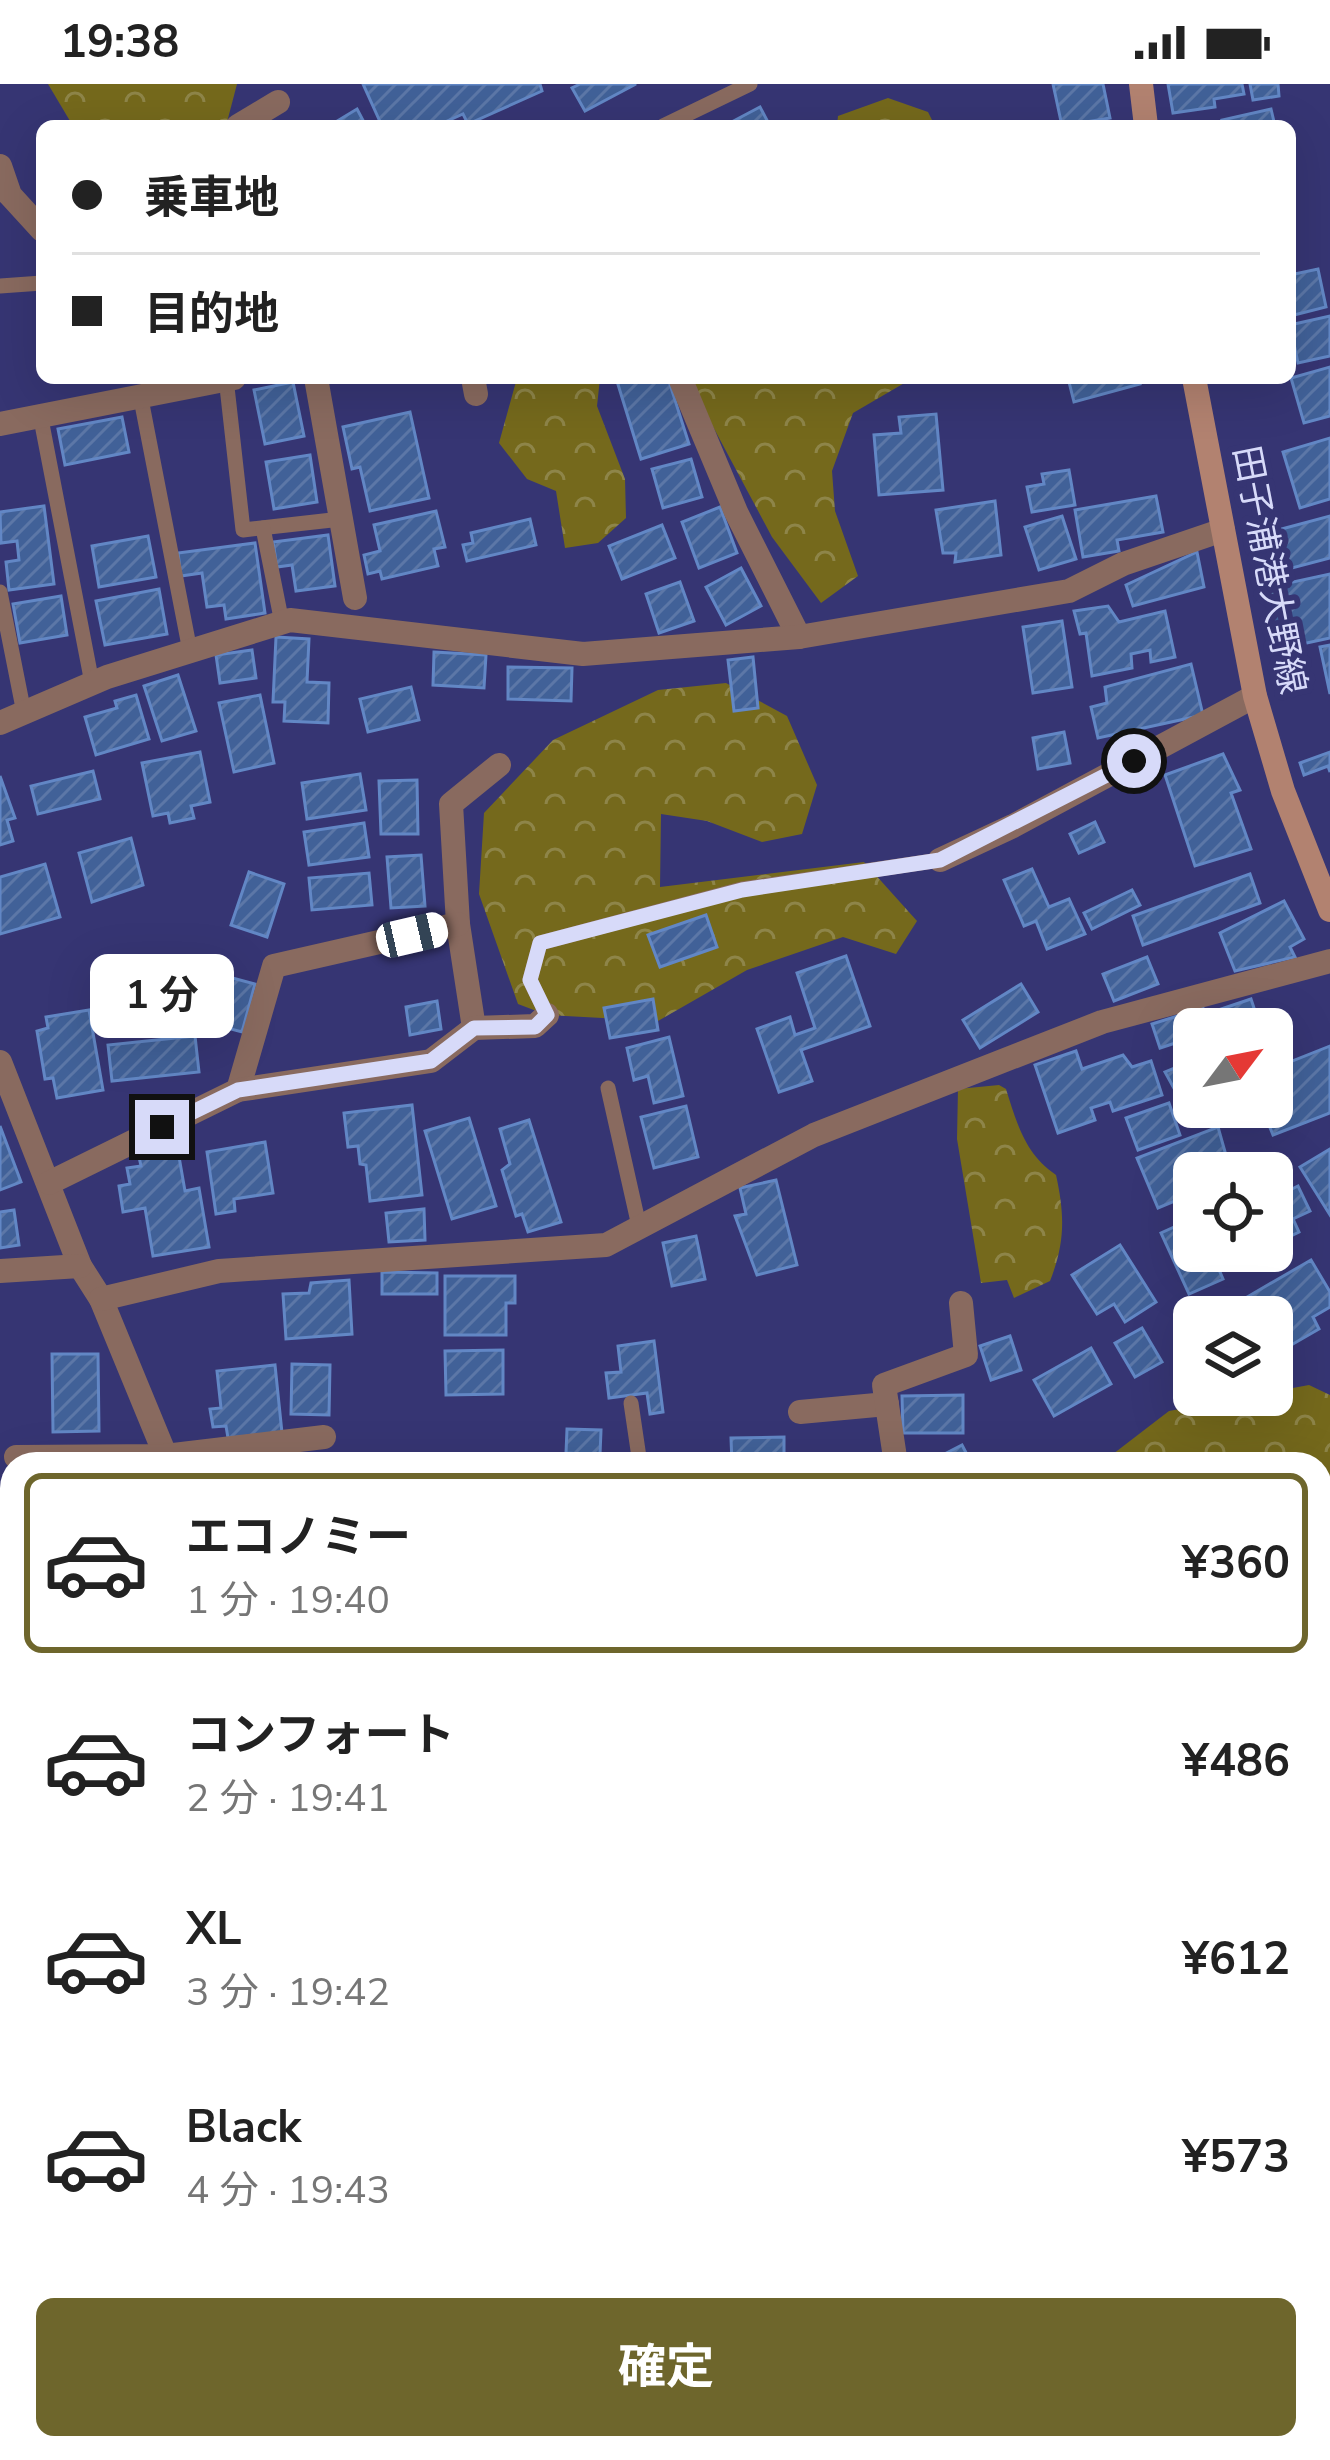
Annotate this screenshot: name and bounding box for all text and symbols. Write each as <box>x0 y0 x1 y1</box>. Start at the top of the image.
text: 19:38 <box>60 12 179 73</box>
text: 乗車地 <box>144 168 279 229</box>
text: 目的地 <box>144 284 279 345</box>
street label: 田子浦港大野線 <box>1221 442 1317 698</box>
route start <box>1107 734 1161 788</box>
car <box>373 909 451 961</box>
callout: 1 分 <box>90 953 234 1037</box>
text: 1 分 <box>126 969 198 1022</box>
north arrow <box>1173 1008 1293 1128</box>
map controls <box>1173 1008 1293 1416</box>
route end <box>135 1100 189 1154</box>
button: locate <box>1173 1152 1293 1272</box>
button: layers <box>1173 1296 1293 1416</box>
text: エコノミー <box>186 1507 411 1568</box>
icon: car <box>42 1509 150 1617</box>
text: ¥360 <box>1182 1533 1290 1594</box>
text: 1 分 · 19:40 <box>186 1574 390 1627</box>
text: コンフォート <box>186 1705 455 1766</box>
icon: car <box>42 1707 150 1815</box>
text: ¥486 <box>1182 1731 1290 1792</box>
text: 2 分 · 19:41 <box>186 1772 390 1825</box>
text: XL <box>186 1899 242 1960</box>
icon: car <box>42 1905 150 2013</box>
text: ¥612 <box>1182 1929 1290 1990</box>
text: 3 分 · 19:42 <box>186 1966 390 2019</box>
text: Black <box>186 2097 301 2158</box>
icon: car <box>42 2103 150 2211</box>
text: ¥573 <box>1182 2127 1290 2188</box>
text: 4 分 · 19:43 <box>186 2164 390 2217</box>
button: 確定 <box>36 2298 1296 2436</box>

